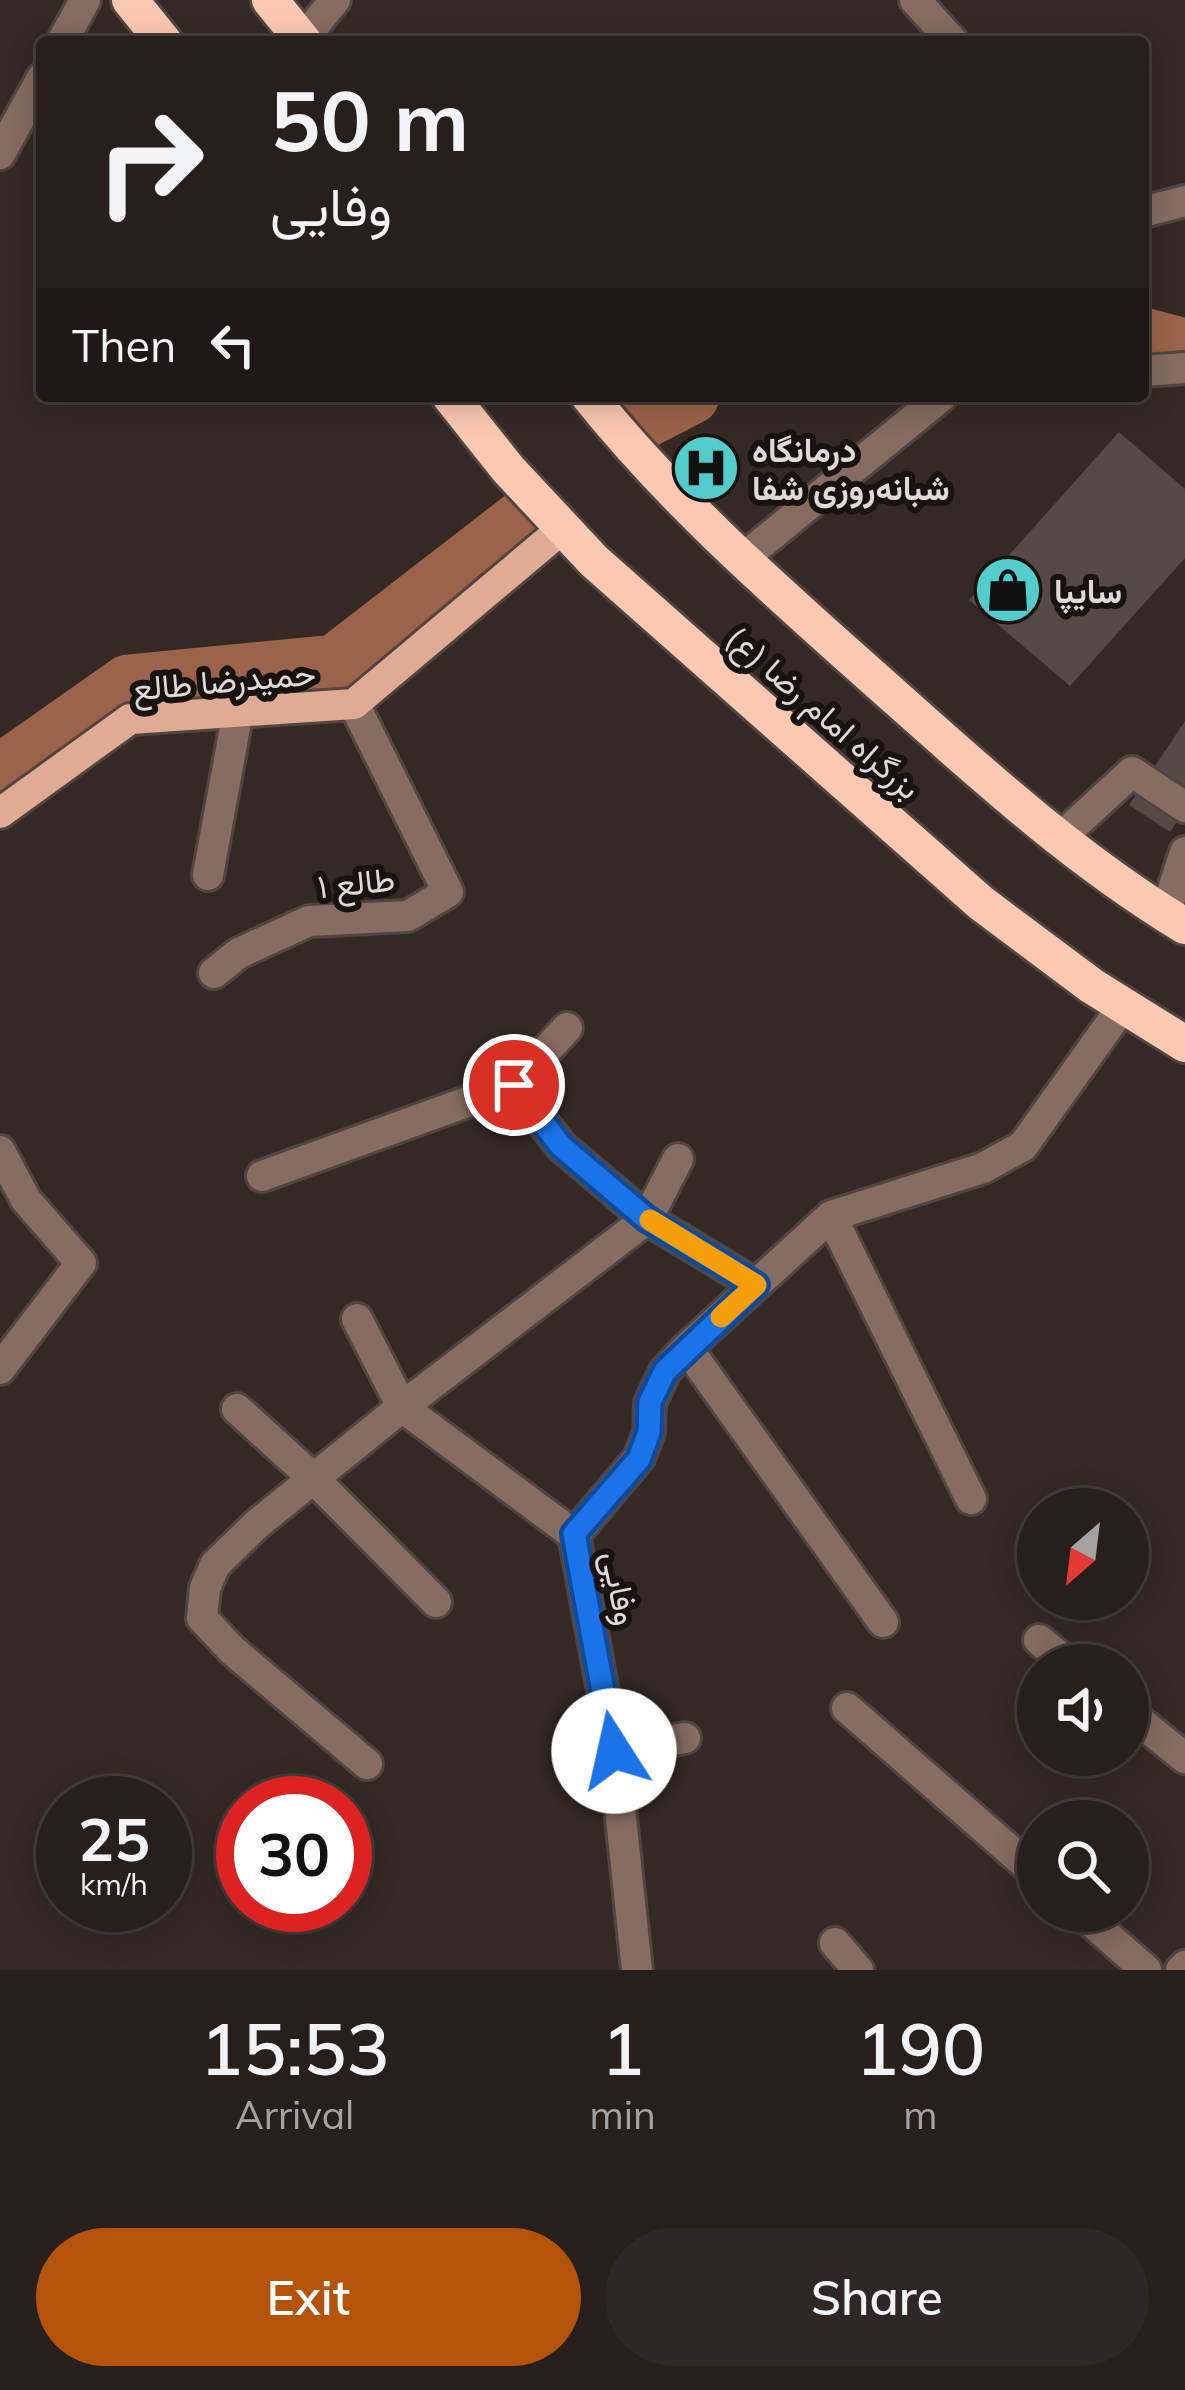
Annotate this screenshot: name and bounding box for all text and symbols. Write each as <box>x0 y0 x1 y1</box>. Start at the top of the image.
text: 50 m <box>270 67 469 172</box>
icon: right <box>72 84 228 240</box>
text: وفایی <box>270 172 392 240</box>
icon: left <box>200 312 266 378</box>
text: Then <box>72 317 176 373</box>
place label: درمانگاه شبانه‌روزی شفا <box>752 429 950 509</box>
hospital icon: درمانگاه شبانه‌روزی شفا <box>671 433 741 503</box>
shop icon: سایپا <box>973 555 1043 625</box>
place label: سایپا <box>1054 570 1122 614</box>
street label: بزرگراه امام رضا (ع) <box>716 616 930 810</box>
street label: حمیدرضا طالع <box>131 652 317 711</box>
street label: طالع ۱ <box>315 858 397 909</box>
pin <box>463 1034 565 1136</box>
icon: arrive <box>481 1052 547 1118</box>
north arrow <box>1017 1488 1149 1620</box>
map controls <box>1017 1488 1149 1932</box>
street label: وفایی <box>593 1547 648 1629</box>
button: sound <box>1017 1644 1149 1776</box>
position arrow <box>551 1688 677 1814</box>
speed limit sign: 30 <box>216 1776 372 1932</box>
button: search <box>1017 1800 1149 1932</box>
text: 25 <box>78 1801 150 1876</box>
text: km/h <box>80 1865 148 1903</box>
text: 15:53 <box>200 2003 390 2093</box>
text: 1 <box>601 2003 644 2093</box>
text: 190 <box>856 2003 985 2093</box>
text: Arrival <box>235 2090 354 2139</box>
text: min <box>589 2090 656 2139</box>
text: m <box>903 2090 938 2139</box>
button: Exit <box>36 2228 581 2366</box>
button: Share <box>605 2228 1149 2366</box>

